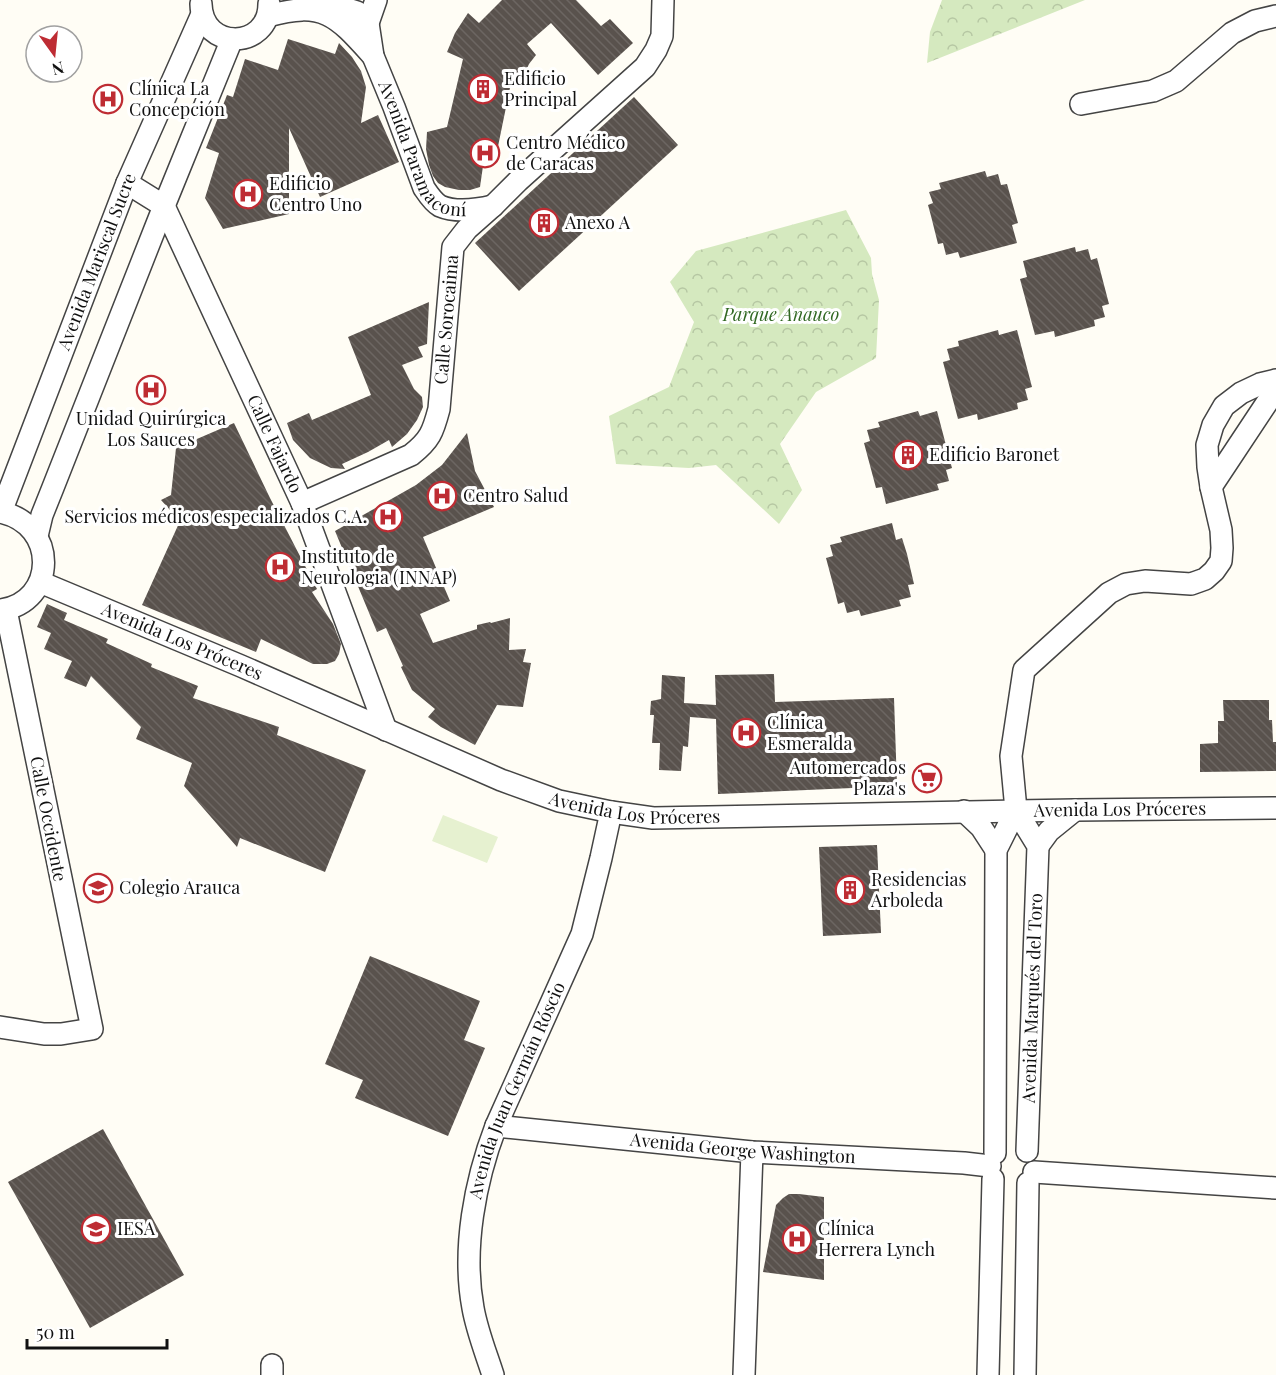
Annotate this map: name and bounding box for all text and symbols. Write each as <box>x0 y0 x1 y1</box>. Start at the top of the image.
north arrow <box>24 24 84 84</box>
text: N <box>49 57 66 81</box>
place label: Edificio Principal <box>504 66 577 111</box>
building icon: Edificio Principal <box>467 73 499 105</box>
place label: Clínica La Concepción <box>129 76 225 121</box>
street label: Avenida Paramaconí <box>373 76 466 221</box>
hospital icon: Clínica La Concepción <box>92 83 124 115</box>
place label: Centro Médico de Caracas <box>506 130 626 175</box>
hospital icon: Centro Médico de Caracas <box>469 137 501 169</box>
street label: Avenida Mariscal Sucre <box>51 169 141 354</box>
place label: Edificio Centro Uno <box>269 171 362 216</box>
hospital icon: Edificio Centro Uno <box>232 178 264 210</box>
building icon: Anexo A <box>528 207 560 239</box>
place label: Anexo A <box>564 210 631 234</box>
street label: Calle Sorocaima <box>428 254 463 386</box>
park label: Parque Anauco <box>722 302 840 326</box>
hospital icon: Unidad Quirúrgica Los Sauces <box>135 374 167 406</box>
street label: Calle Fajardo <box>242 391 309 497</box>
place label: Unidad Quirúrgica Los Sauces <box>76 406 226 451</box>
building icon: Edificio Baronet <box>892 439 924 471</box>
place label: Edificio Baronet <box>929 442 1060 466</box>
hospital icon: Centro Salud <box>426 480 458 512</box>
place label: Centro Salud <box>463 483 569 507</box>
hospital icon: Servicios médicos especializados C.A. <box>372 501 404 533</box>
place label: Servicios médicos especializados C.A. <box>64 504 367 528</box>
place label: Instituto de Neurologia (INNAP) <box>301 544 457 589</box>
hospital icon: Instituto de Neurologia (INNAP) <box>264 551 296 583</box>
street label: Avenida Los Próceres <box>97 596 267 685</box>
place label: Clínica Esmeralda <box>767 710 852 755</box>
hospital icon: Clínica Esmeralda <box>730 717 762 749</box>
street label: Calle Occidente <box>25 754 73 883</box>
place label: Automercados Plaza's <box>789 755 906 800</box>
supermarket icon: Automercados Plaza's <box>911 762 943 794</box>
street label: Avenida Los Próceres <box>545 785 720 829</box>
street label: Avenida Los Próceres <box>1032 796 1206 822</box>
place label: Residencias Arboleda <box>870 867 966 912</box>
school or university icon: Colegio Arauca <box>82 872 114 904</box>
building icon: Residencias Arboleda <box>834 874 866 906</box>
place label: Colegio Arauca <box>119 875 240 899</box>
street label: Avenida Marqués del Toro <box>1016 893 1047 1104</box>
street label: Avenida Juan Germán Róscio <box>462 978 570 1202</box>
street label: Avenida George Washington <box>628 1127 857 1168</box>
school or university icon: IESA <box>80 1213 112 1245</box>
place label: IESA <box>117 1216 156 1240</box>
place label: Clínica Herrera Lynch <box>818 1216 935 1261</box>
hospital icon: Clínica Herrera Lynch <box>781 1223 813 1255</box>
scale bar <box>27 1312 166 1350</box>
text: 50 m <box>36 1320 75 1344</box>

